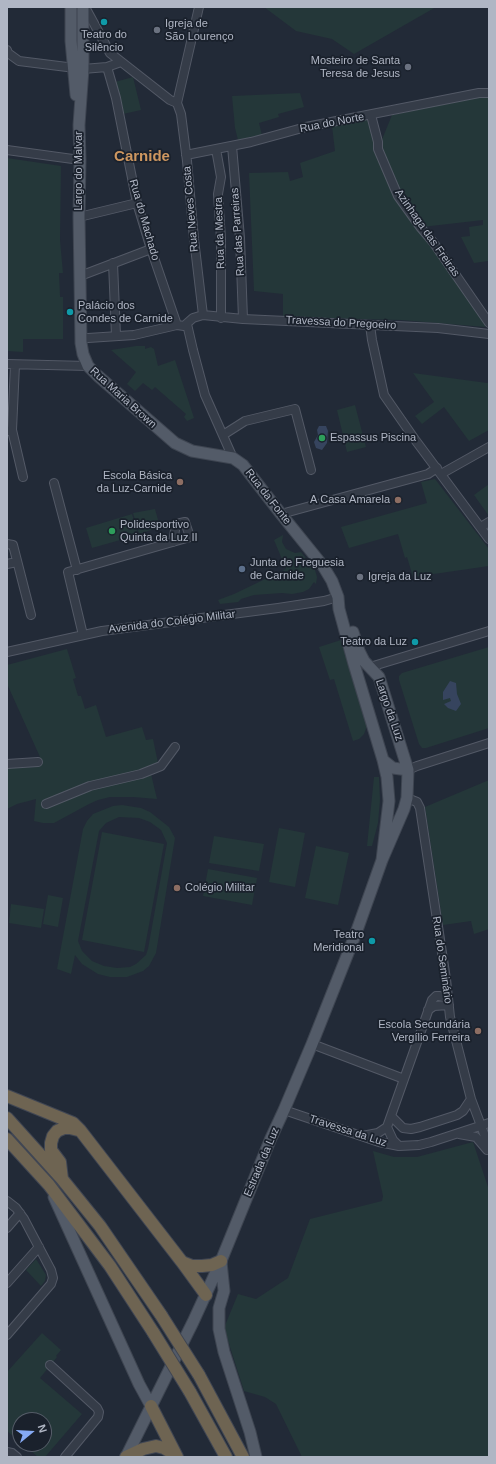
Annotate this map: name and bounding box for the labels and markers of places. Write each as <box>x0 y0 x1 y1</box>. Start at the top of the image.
marker: Teatro do Silêncio <box>99 17 109 27</box>
place label: Igreja de São Lourenço <box>165 17 233 43</box>
marker: Igreja de São Lourenço <box>152 25 162 35</box>
place label: Teatro do Silêncio <box>81 28 127 54</box>
place label: Mosteiro de Santa Teresa de Jesus <box>311 54 400 80</box>
marker: Mosteiro de Santa Teresa de Jesus <box>403 62 413 72</box>
place label: Palácio dos Condes de Carnide <box>78 299 173 325</box>
marker: Palácio dos Condes de Carnide <box>65 307 75 317</box>
place label: Espassus Piscina <box>330 431 416 445</box>
marker: Espassus Piscina <box>317 433 327 443</box>
place label: Escola Básica da Luz-Carnide <box>97 469 172 495</box>
marker: Escola Básica da Luz-Carnide <box>175 477 185 487</box>
place label: A Casa Amarela <box>310 493 390 507</box>
marker: A Casa Amarela <box>393 495 403 505</box>
place label: Polidesportivo Quinta da Luz II <box>120 518 198 544</box>
marker: Polidesportivo Quinta da Luz II <box>107 526 117 536</box>
place label: Junta de Freguesia de Carnide <box>250 556 344 582</box>
marker: Junta de Freguesia de Carnide <box>237 564 247 574</box>
place label: Igreja da Luz <box>368 570 432 584</box>
marker: Igreja da Luz <box>355 572 365 582</box>
place label: Teatro da Luz <box>340 635 407 649</box>
marker: Teatro da Luz <box>410 637 420 647</box>
place label: Colégio Militar <box>185 881 255 895</box>
marker: Colégio Militar <box>172 883 182 893</box>
place label: Teatro Meridional <box>313 928 364 954</box>
marker: Teatro Meridional <box>367 936 377 946</box>
place label: Escola Secundária Vergílio Ferreira <box>378 1018 470 1044</box>
marker: Escola Secundária Vergílio Ferreira <box>473 1026 483 1036</box>

